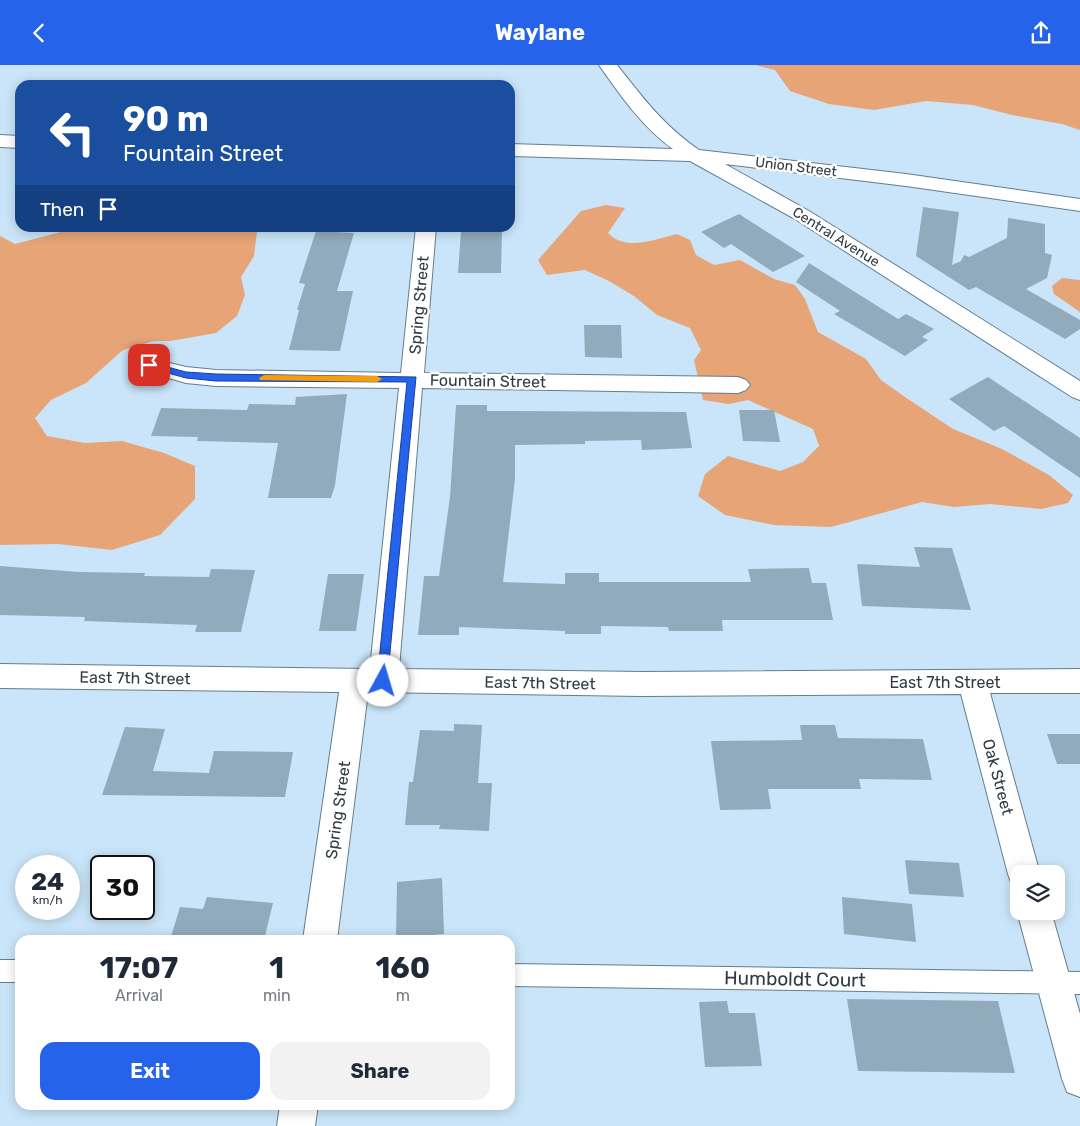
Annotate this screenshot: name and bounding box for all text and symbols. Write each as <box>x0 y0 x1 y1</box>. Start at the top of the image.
icon: back <box>25 19 53 47</box>
text: Waylane <box>495 19 585 46</box>
icon: share <box>1027 19 1055 47</box>
text: 90 m <box>123 98 209 140</box>
icon: left <box>40 100 105 165</box>
text: Fountain Street <box>123 140 283 167</box>
street label: Union Street <box>754 154 838 181</box>
icon: arrive <box>94 195 122 223</box>
text: Then <box>40 198 84 221</box>
street label: Central Avenue <box>789 203 883 271</box>
street label: Spring Street <box>405 255 433 355</box>
pin <box>128 344 170 386</box>
icon: arrive <box>135 351 163 379</box>
street label: Fountain Street <box>430 370 546 392</box>
position arrow <box>356 654 408 706</box>
street label: East 7th Street <box>79 668 191 688</box>
street label: East 7th Street <box>484 673 596 693</box>
street label: East 7th Street <box>889 673 1001 692</box>
street label: Oak Street <box>979 737 1017 817</box>
street label: Spring Street <box>322 760 354 860</box>
speed limit sign: 30 <box>90 855 155 920</box>
map controls <box>1010 865 1065 920</box>
button: layers <box>1010 865 1065 920</box>
text: 24 <box>31 867 64 896</box>
text: km/h <box>33 893 62 907</box>
text: 17:07 <box>100 950 178 986</box>
text: 1 <box>269 950 284 986</box>
text: 160 <box>375 950 430 986</box>
street label: Humboldt Court <box>724 966 867 992</box>
text: Arrival <box>115 986 163 1005</box>
text: min <box>263 986 291 1005</box>
text: m <box>396 986 410 1005</box>
button: Exit <box>40 1042 260 1100</box>
button: Share <box>270 1042 490 1100</box>

